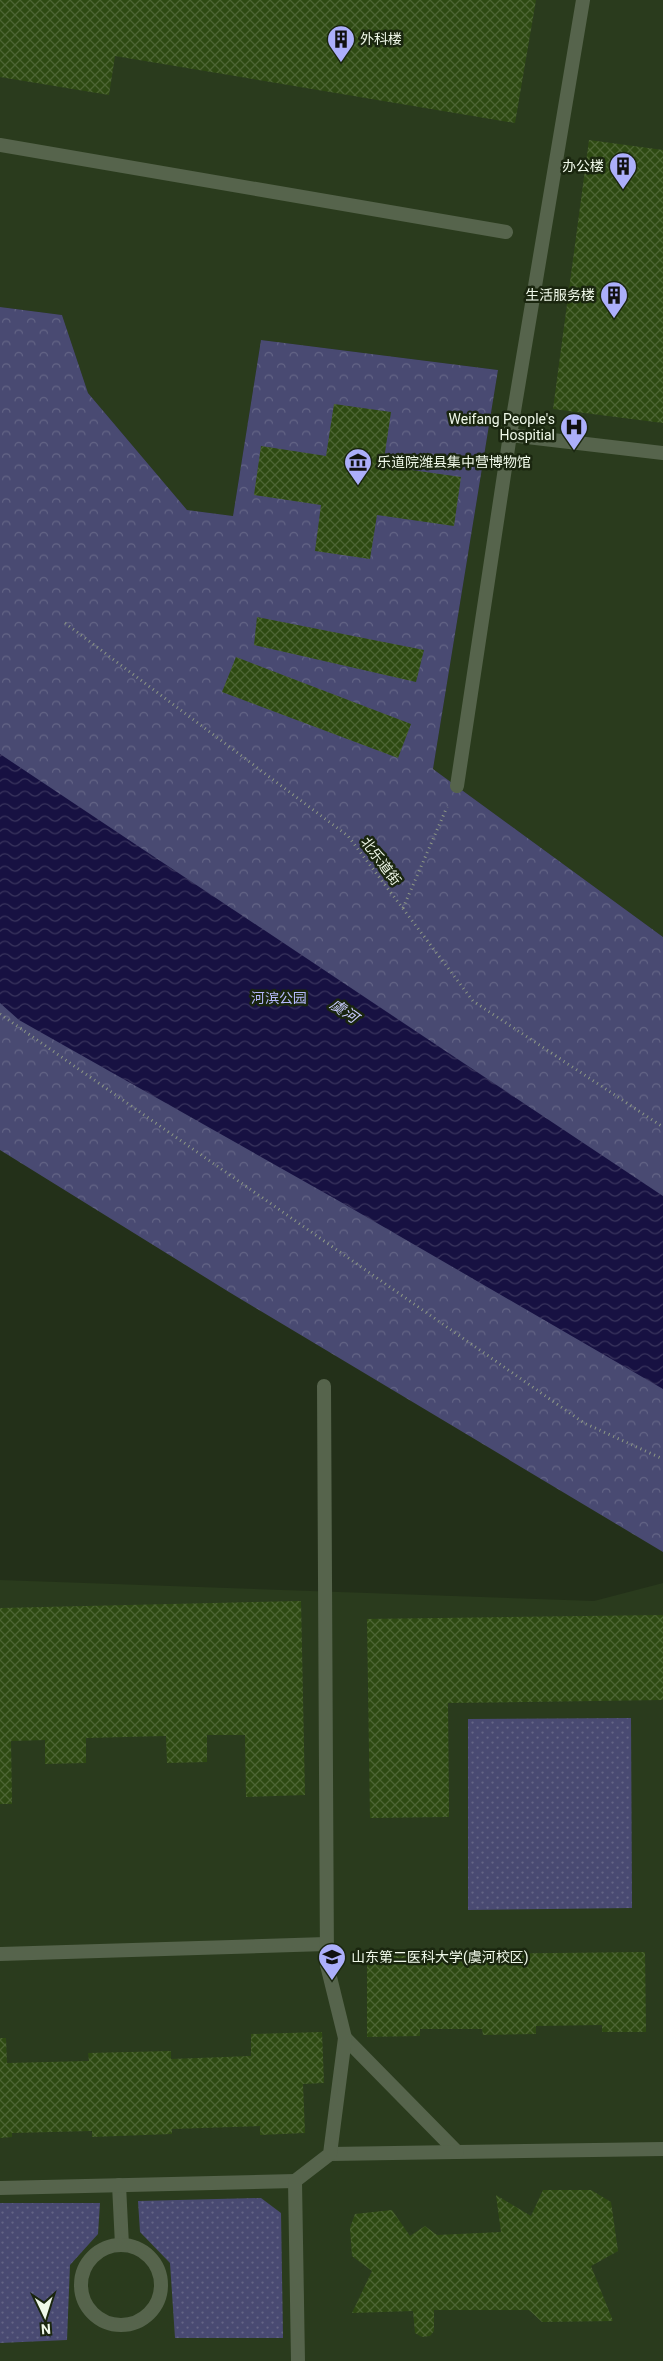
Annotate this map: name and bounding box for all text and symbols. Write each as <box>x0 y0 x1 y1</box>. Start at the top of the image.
building icon: 外科楼 <box>326 24 356 63</box>
place label: 外科楼 <box>360 31 402 47</box>
building icon: 办公楼 <box>608 151 638 190</box>
place label: 办公楼 <box>562 158 604 174</box>
building icon: 生活服务楼 <box>599 280 629 319</box>
place label: 生活服务楼 <box>525 287 595 303</box>
place label: Weifang People's Hospitial <box>449 411 555 443</box>
hospital icon: Weifang People's Hospitial <box>559 412 589 451</box>
museum icon: 乐道院潍县集中营博物馆 <box>343 447 373 486</box>
place label: 乐道院潍县集中营博物馆 <box>377 454 531 470</box>
street label: 北乐道街 <box>358 834 404 888</box>
park label: 河滨公园 <box>251 990 307 1006</box>
water label: 虞河 <box>327 995 364 1029</box>
school or university icon: 山东第二医科大学(虞河校区) <box>317 1942 347 1981</box>
place label: 山东第二医科大学(虞河校区) <box>351 1949 529 1966</box>
north arrow <box>20 2291 70 2341</box>
text: N <box>40 2321 51 2337</box>

